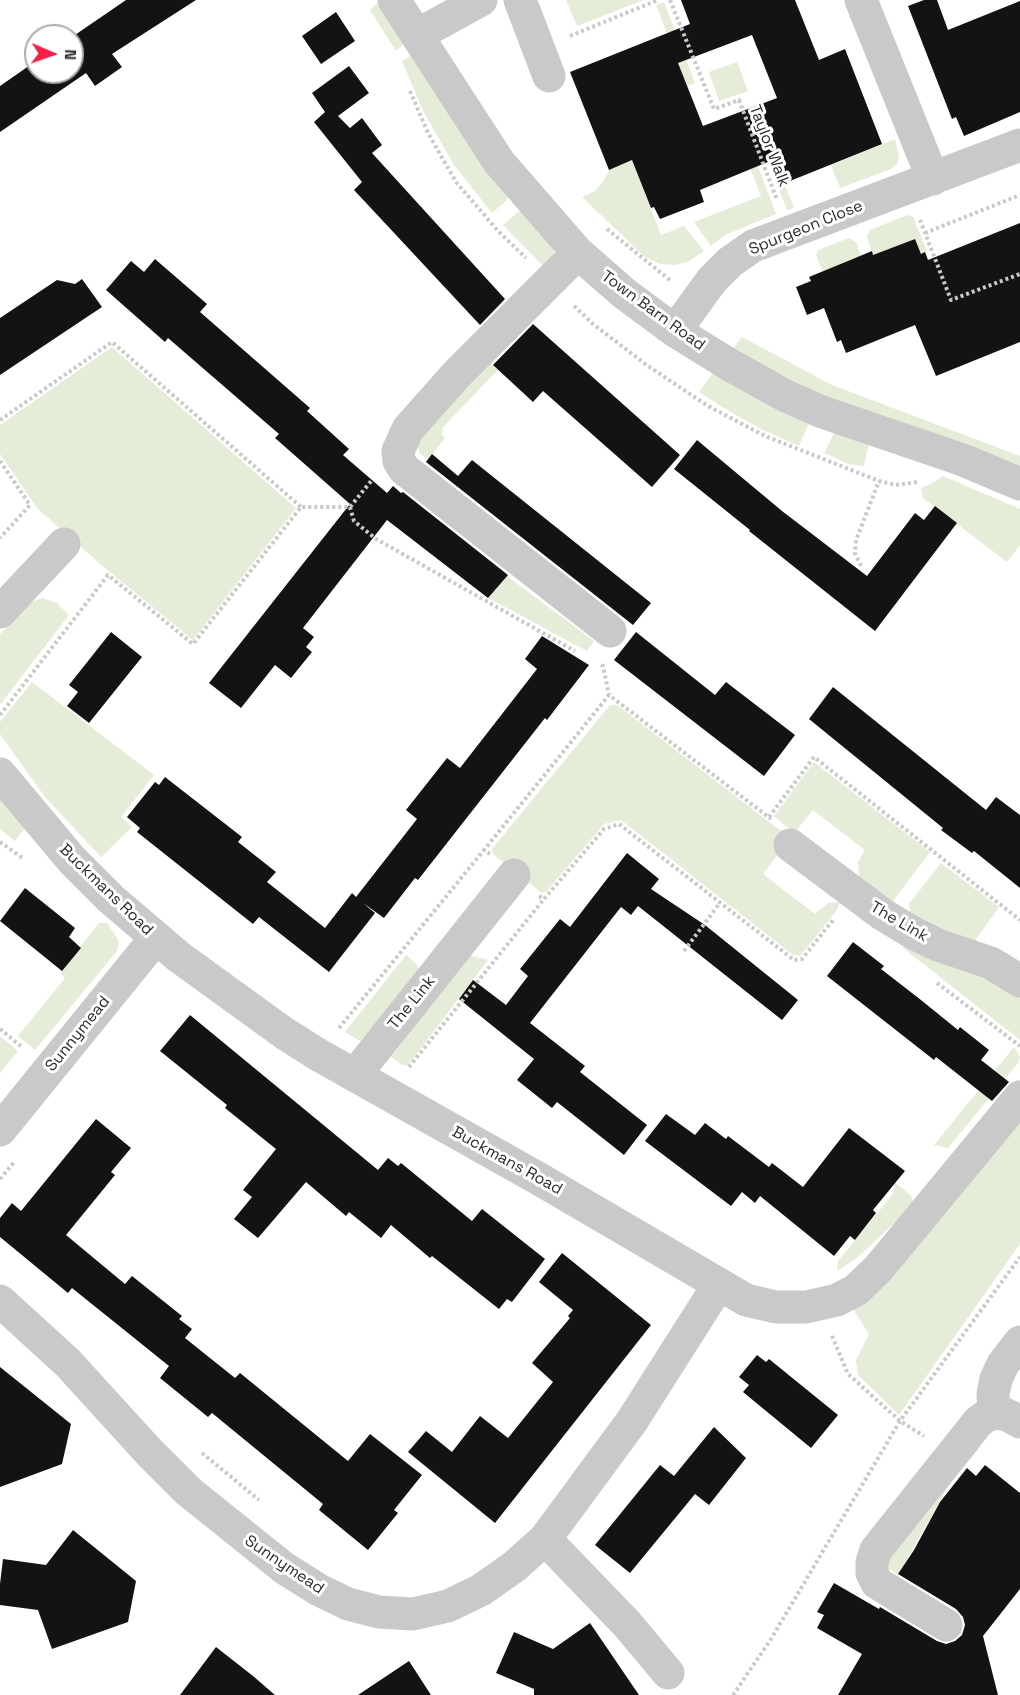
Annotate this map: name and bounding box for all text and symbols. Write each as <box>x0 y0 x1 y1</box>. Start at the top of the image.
north arrow <box>24 24 84 84</box>
text: N <box>60 49 81 60</box>
street label: Taylor Walk <box>745 102 793 190</box>
street label: Spurgeon Close <box>746 196 866 260</box>
street label: Town Barn Road <box>597 267 709 355</box>
street label: Buckmans Road <box>55 840 157 940</box>
street label: The Link <box>867 898 931 946</box>
street label: The Link <box>384 972 440 1034</box>
street label: Sunnymead <box>42 992 114 1076</box>
street label: Buckmans Road <box>449 1123 565 1199</box>
street label: Sunnymead <box>241 1531 327 1599</box>

